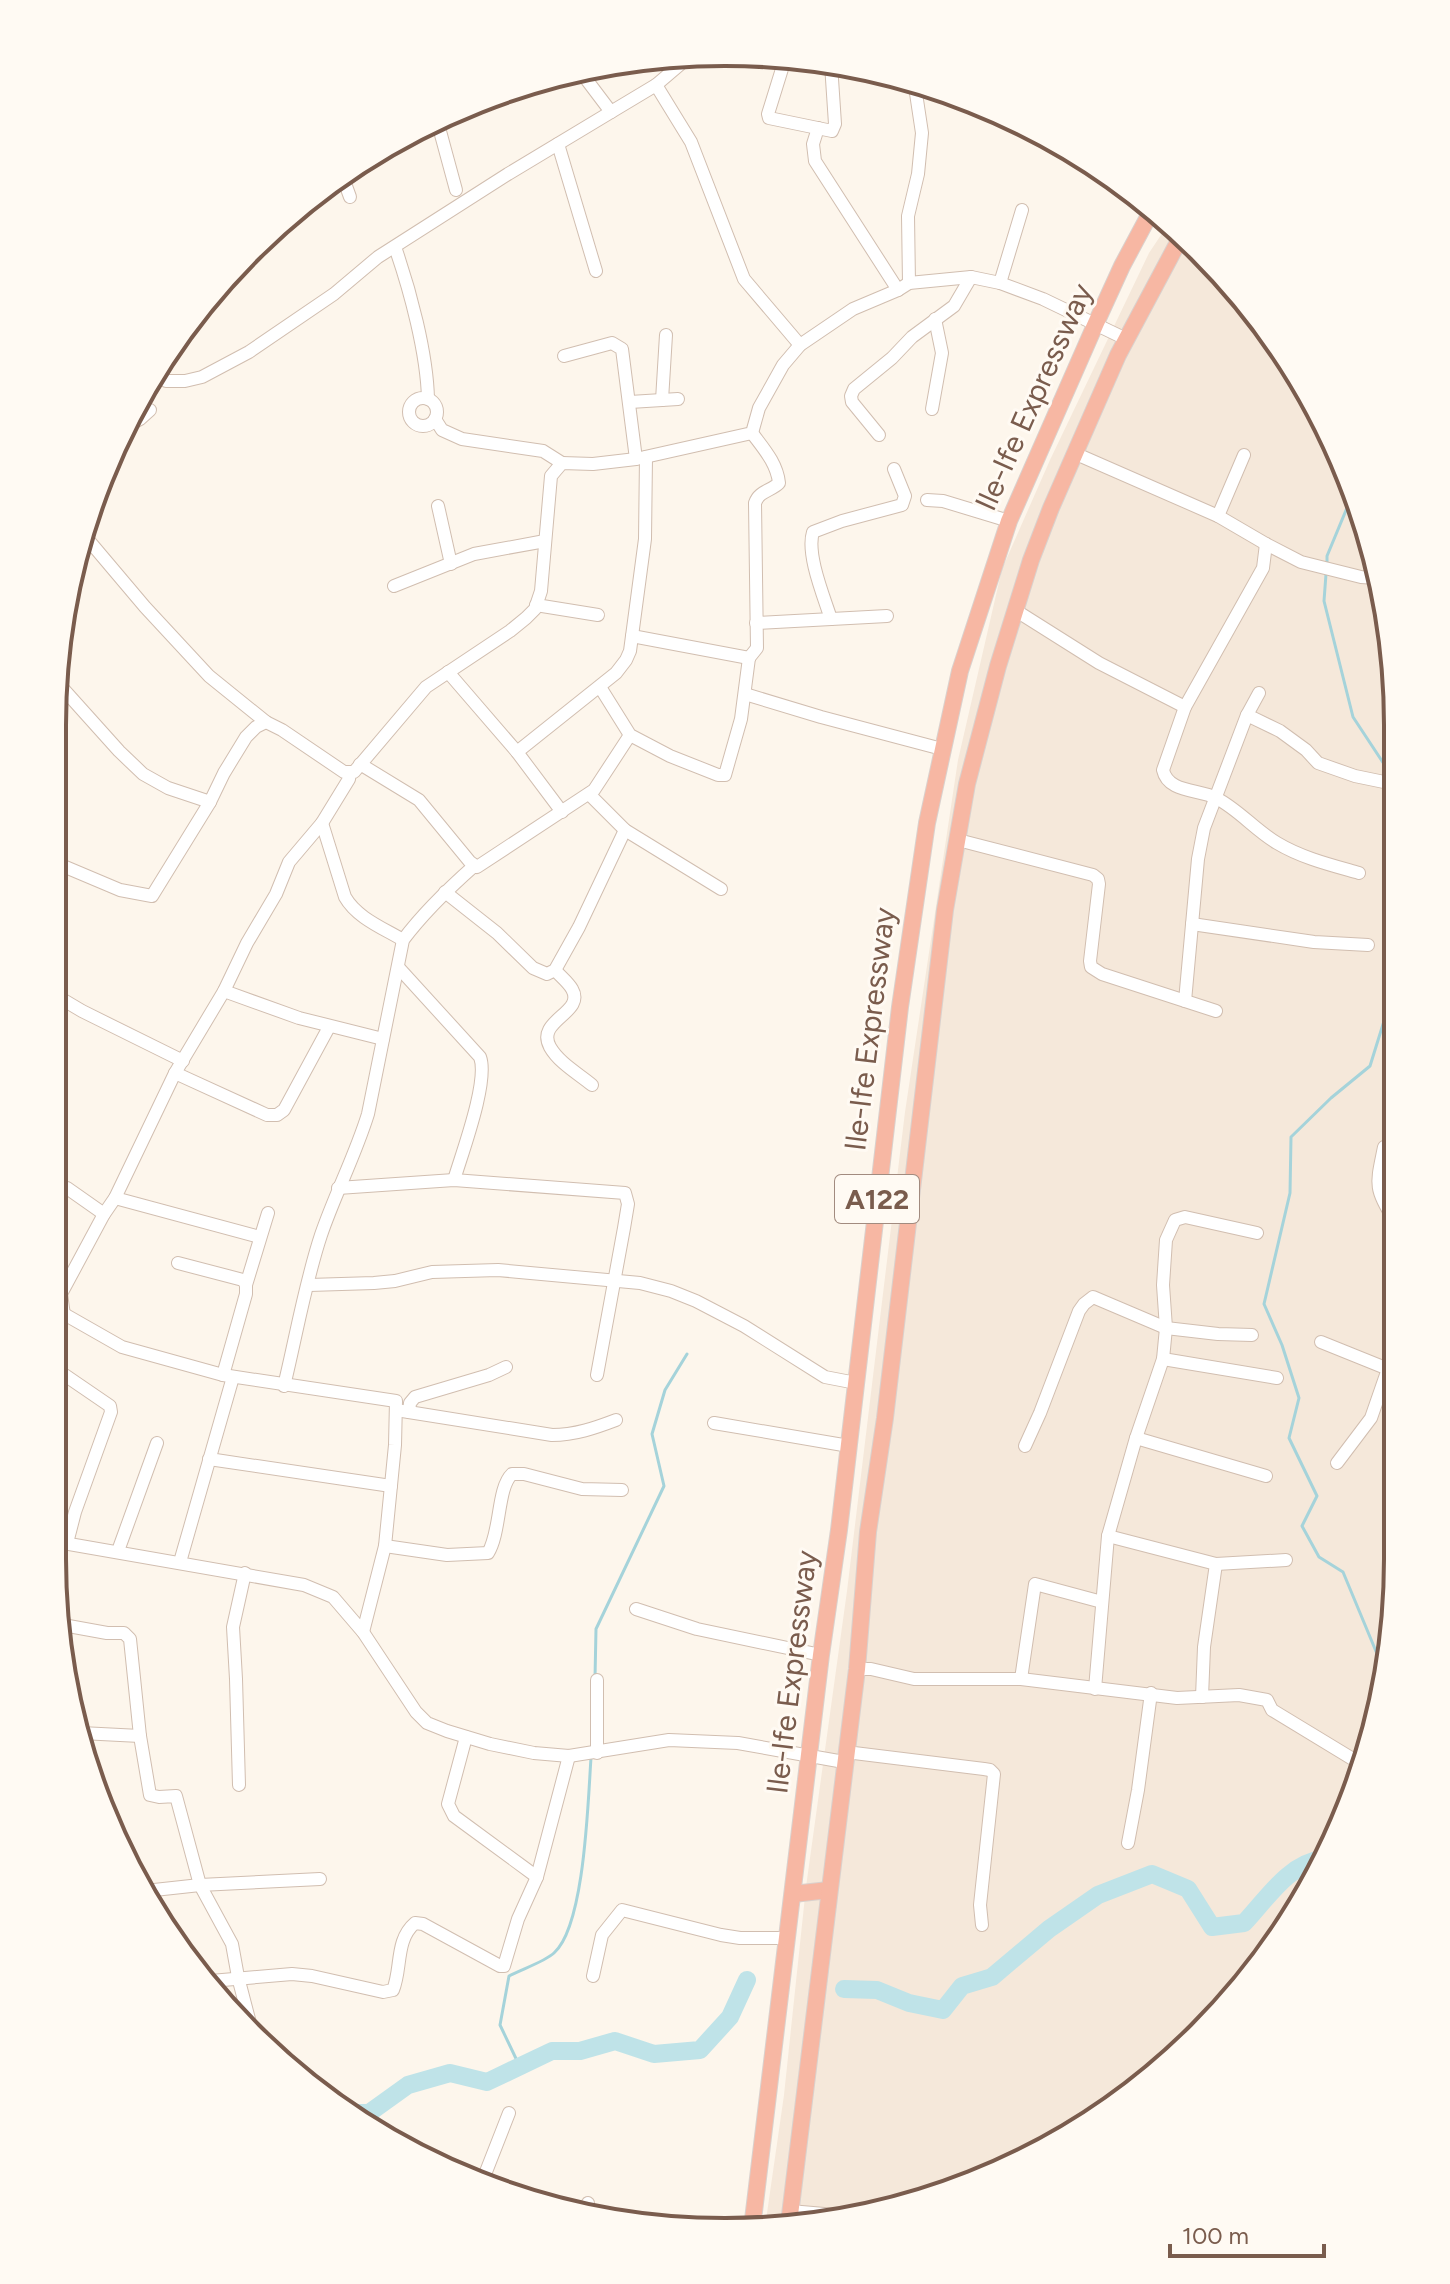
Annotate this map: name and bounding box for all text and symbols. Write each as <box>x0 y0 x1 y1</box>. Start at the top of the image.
street label: Ile-Ife Expressway <box>967 277 1100 516</box>
street label: Ile-Ife Expressway <box>836 905 903 1153</box>
road number: A122 <box>835 1175 919 1223</box>
street label: Ile-Ife Expressway <box>758 1548 825 1796</box>
scale bar <box>1170 2208 1324 2258</box>
text: 100 m <box>1182 2221 1249 2250</box>

